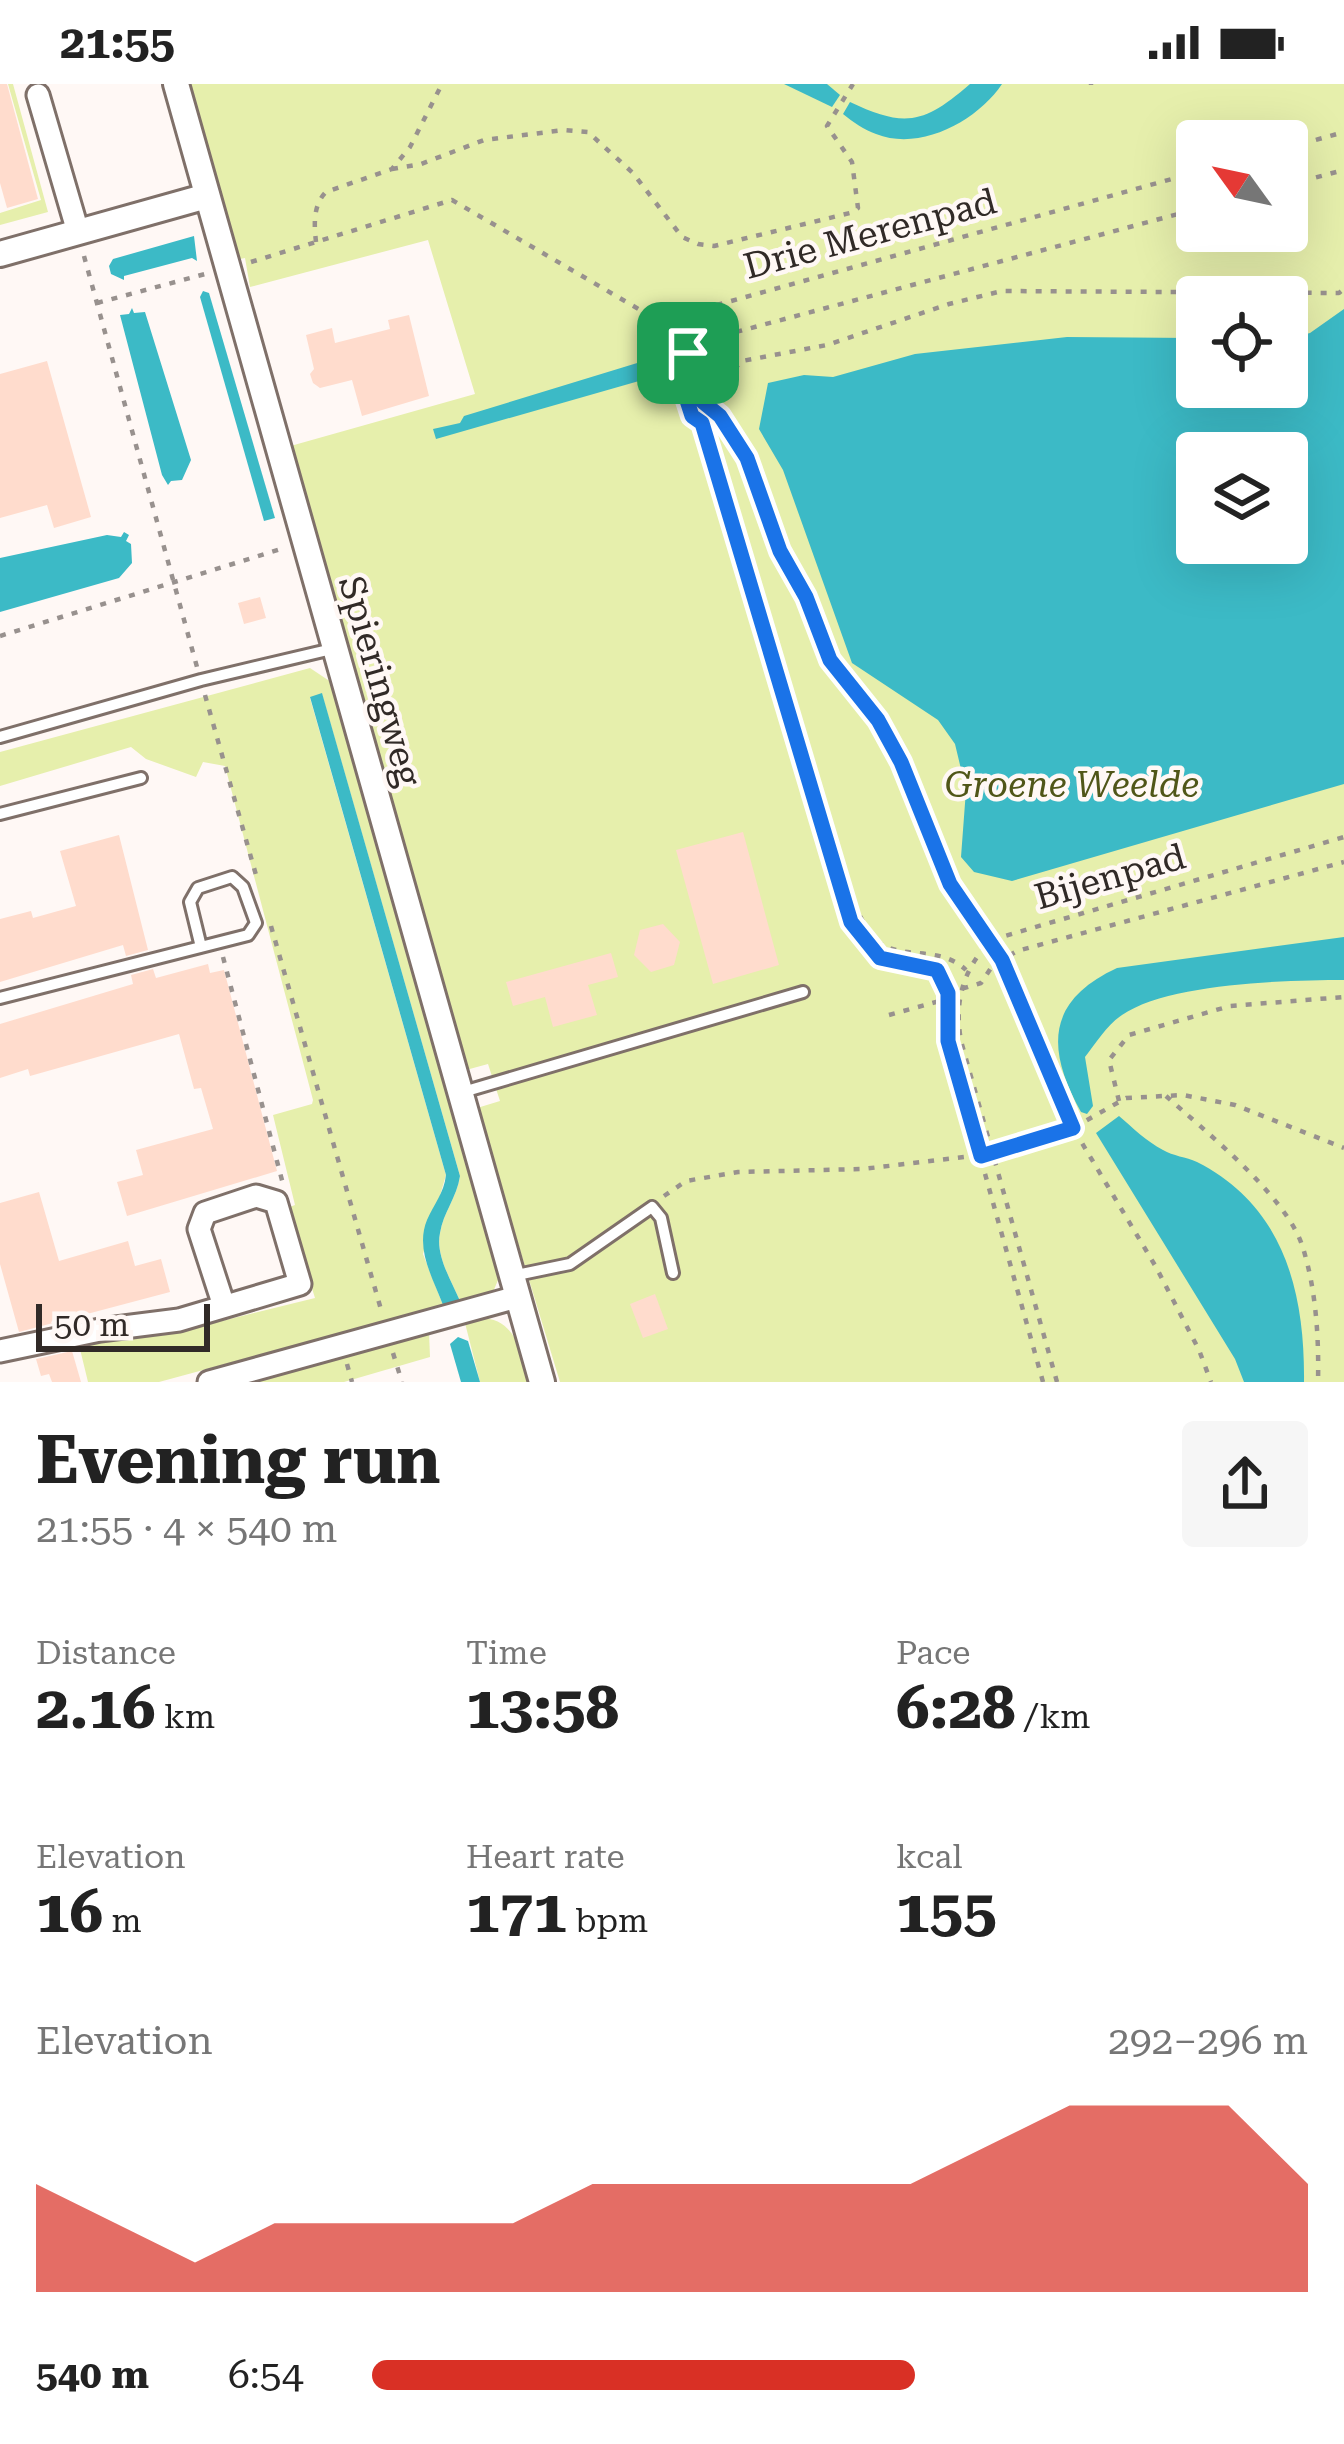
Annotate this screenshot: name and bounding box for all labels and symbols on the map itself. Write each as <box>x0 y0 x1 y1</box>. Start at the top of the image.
north arrow <box>1176 120 1308 252</box>
street label: Drie Merenpad <box>739 180 1001 288</box>
pin <box>637 302 739 404</box>
street label: Spieringweg <box>330 571 430 791</box>
park label: Groene Weelde <box>945 764 1199 806</box>
street label: Bijenpad <box>1030 835 1190 919</box>
scale bar <box>36 1298 210 1351</box>

